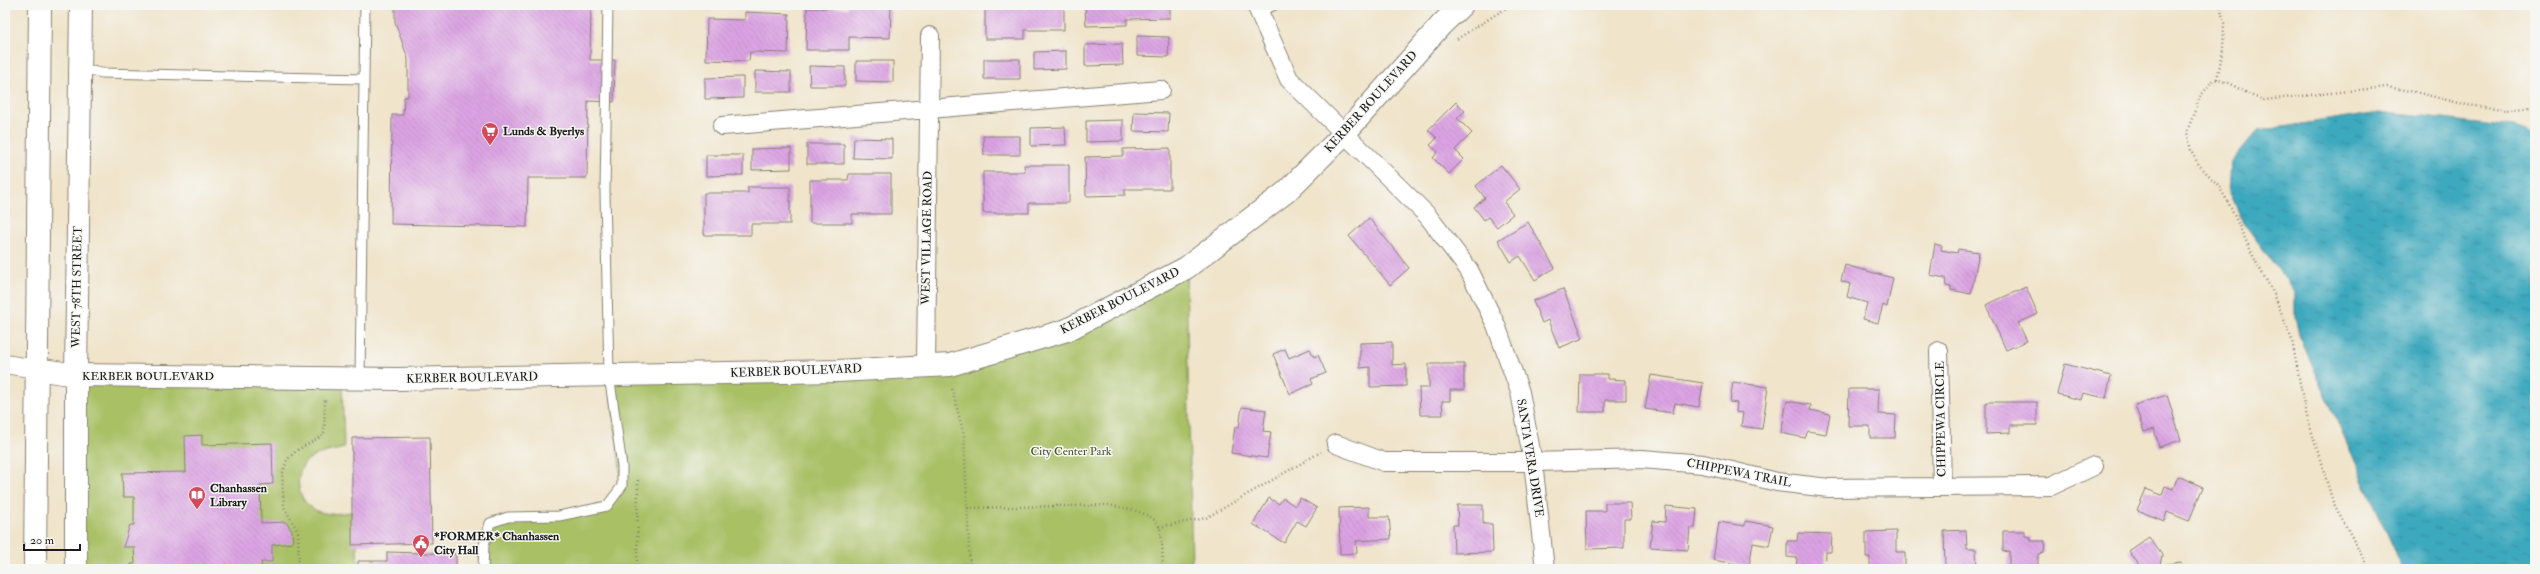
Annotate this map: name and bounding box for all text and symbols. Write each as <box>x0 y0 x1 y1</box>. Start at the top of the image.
street label: KERBER BOULEVARD <box>1321 48 1421 156</box>
supermarket icon: Lunds & Byerlys <box>480 121 500 146</box>
place label: Lunds & Byerlys <box>503 124 584 139</box>
street label: WEST VILLAGE ROAD <box>918 171 936 306</box>
street label: WEST 78TH STREET <box>68 226 86 349</box>
street label: KERBER BOULEVARD <box>1058 264 1182 338</box>
street label: KERBER BOULEVARD <box>730 361 862 381</box>
street label: CHIPPEWA CIRCLE <box>1932 361 1950 477</box>
street label: KERBER BOULEVARD <box>82 369 214 384</box>
street label: KERBER BOULEVARD <box>406 369 538 387</box>
street label: SANTA VERA DRIVE <box>1513 398 1547 519</box>
park label: City Center Park <box>1030 444 1112 459</box>
street label: CHIPPEWA TRAIL <box>1685 455 1793 491</box>
place label: Chanhassen Library <box>210 481 268 510</box>
library icon: Chanhassen Library <box>187 485 207 510</box>
scale bar <box>24 526 80 552</box>
place label: *FORMER* Chanhassen City Hall <box>434 529 560 558</box>
text: 20 m <box>30 533 55 548</box>
public building icon: *FORMER* Chanhassen City Hall <box>411 533 431 558</box>

